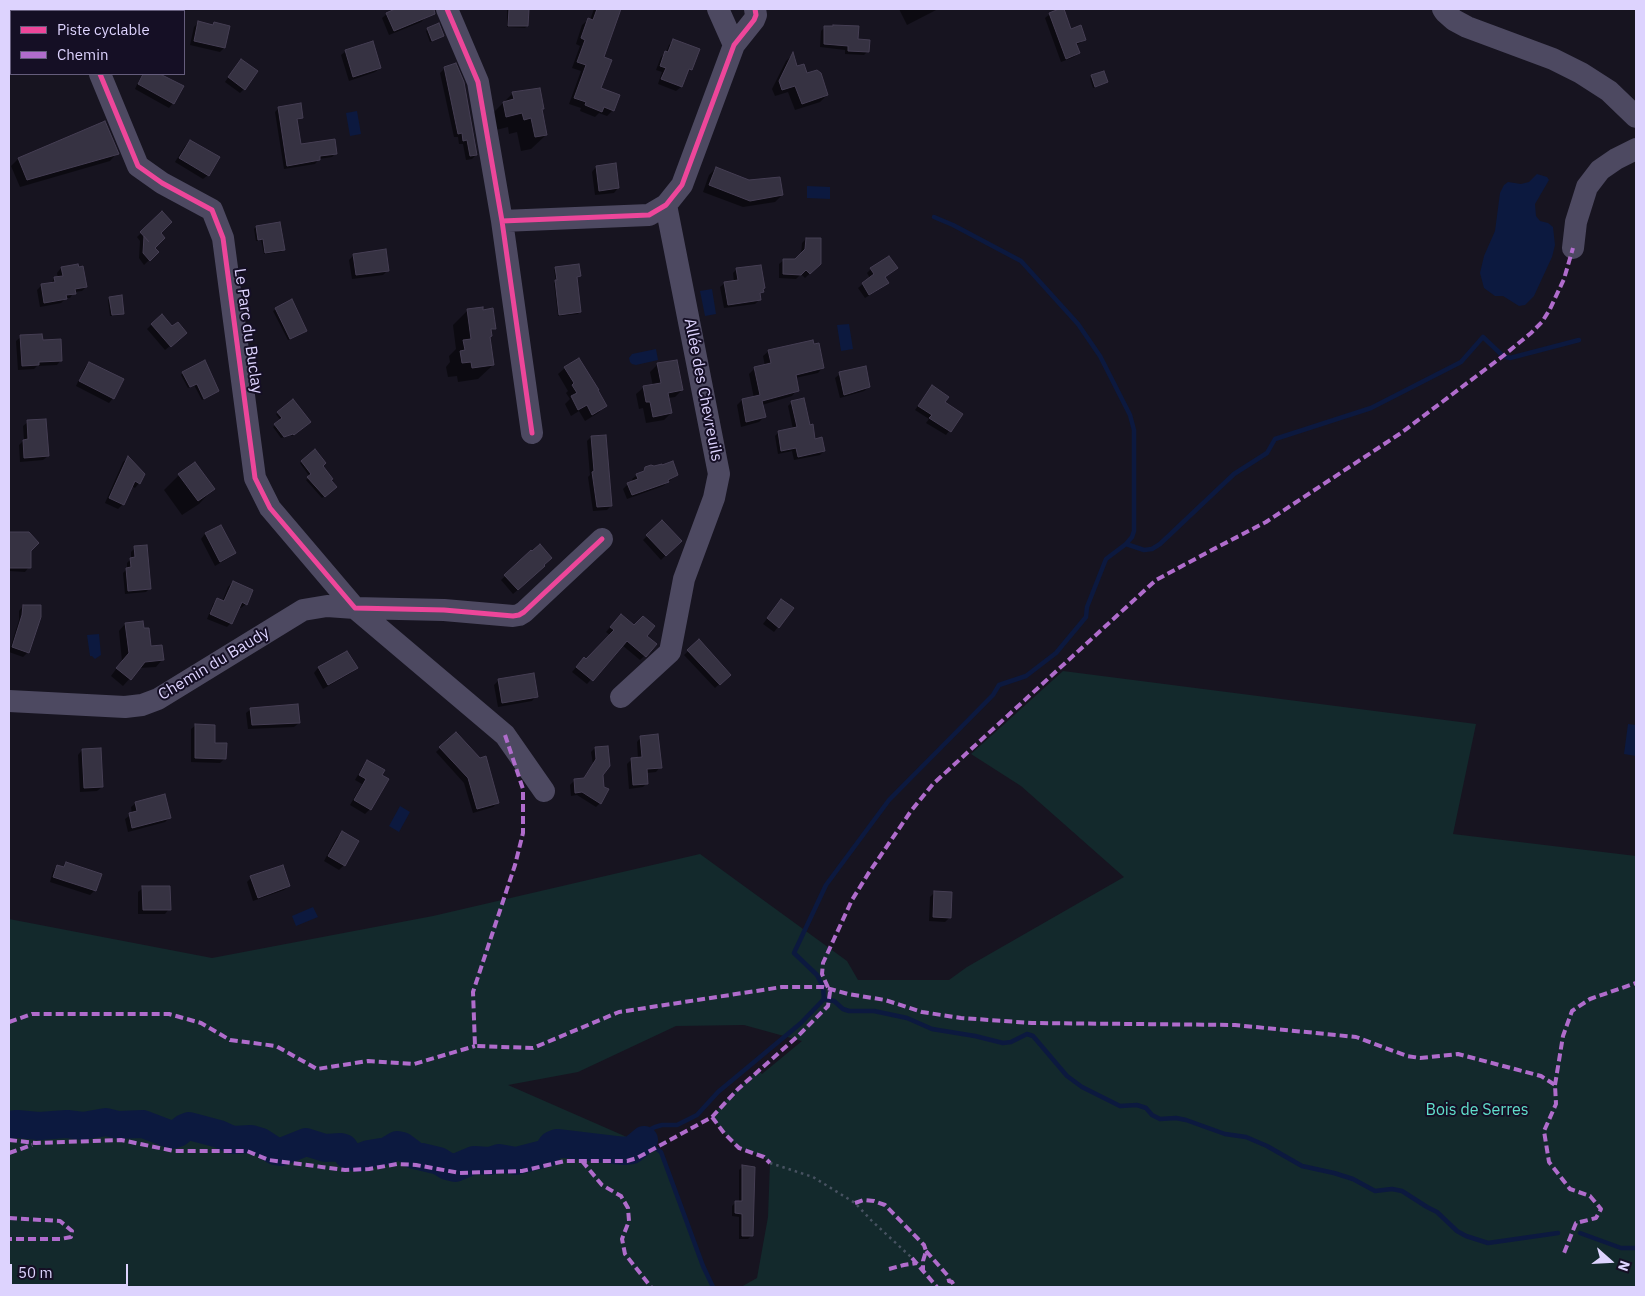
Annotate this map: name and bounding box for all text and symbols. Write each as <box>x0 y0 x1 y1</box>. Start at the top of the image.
legend <box>10 10 185 75</box>
text: Piste cyclable <box>57 20 150 39</box>
text: Chemin <box>57 45 108 64</box>
street label: Le Parc du Buclay <box>230 267 266 395</box>
street label: Allée des Chevreuils <box>680 317 726 463</box>
street label: Chemin du Baudy <box>155 623 273 705</box>
park label: Bois de Serres <box>1425 1100 1529 1120</box>
north arrow <box>1585 1236 1635 1286</box>
scale bar <box>12 1254 130 1286</box>
text: N <box>1614 1258 1634 1274</box>
text: 50 m <box>18 1263 53 1282</box>

